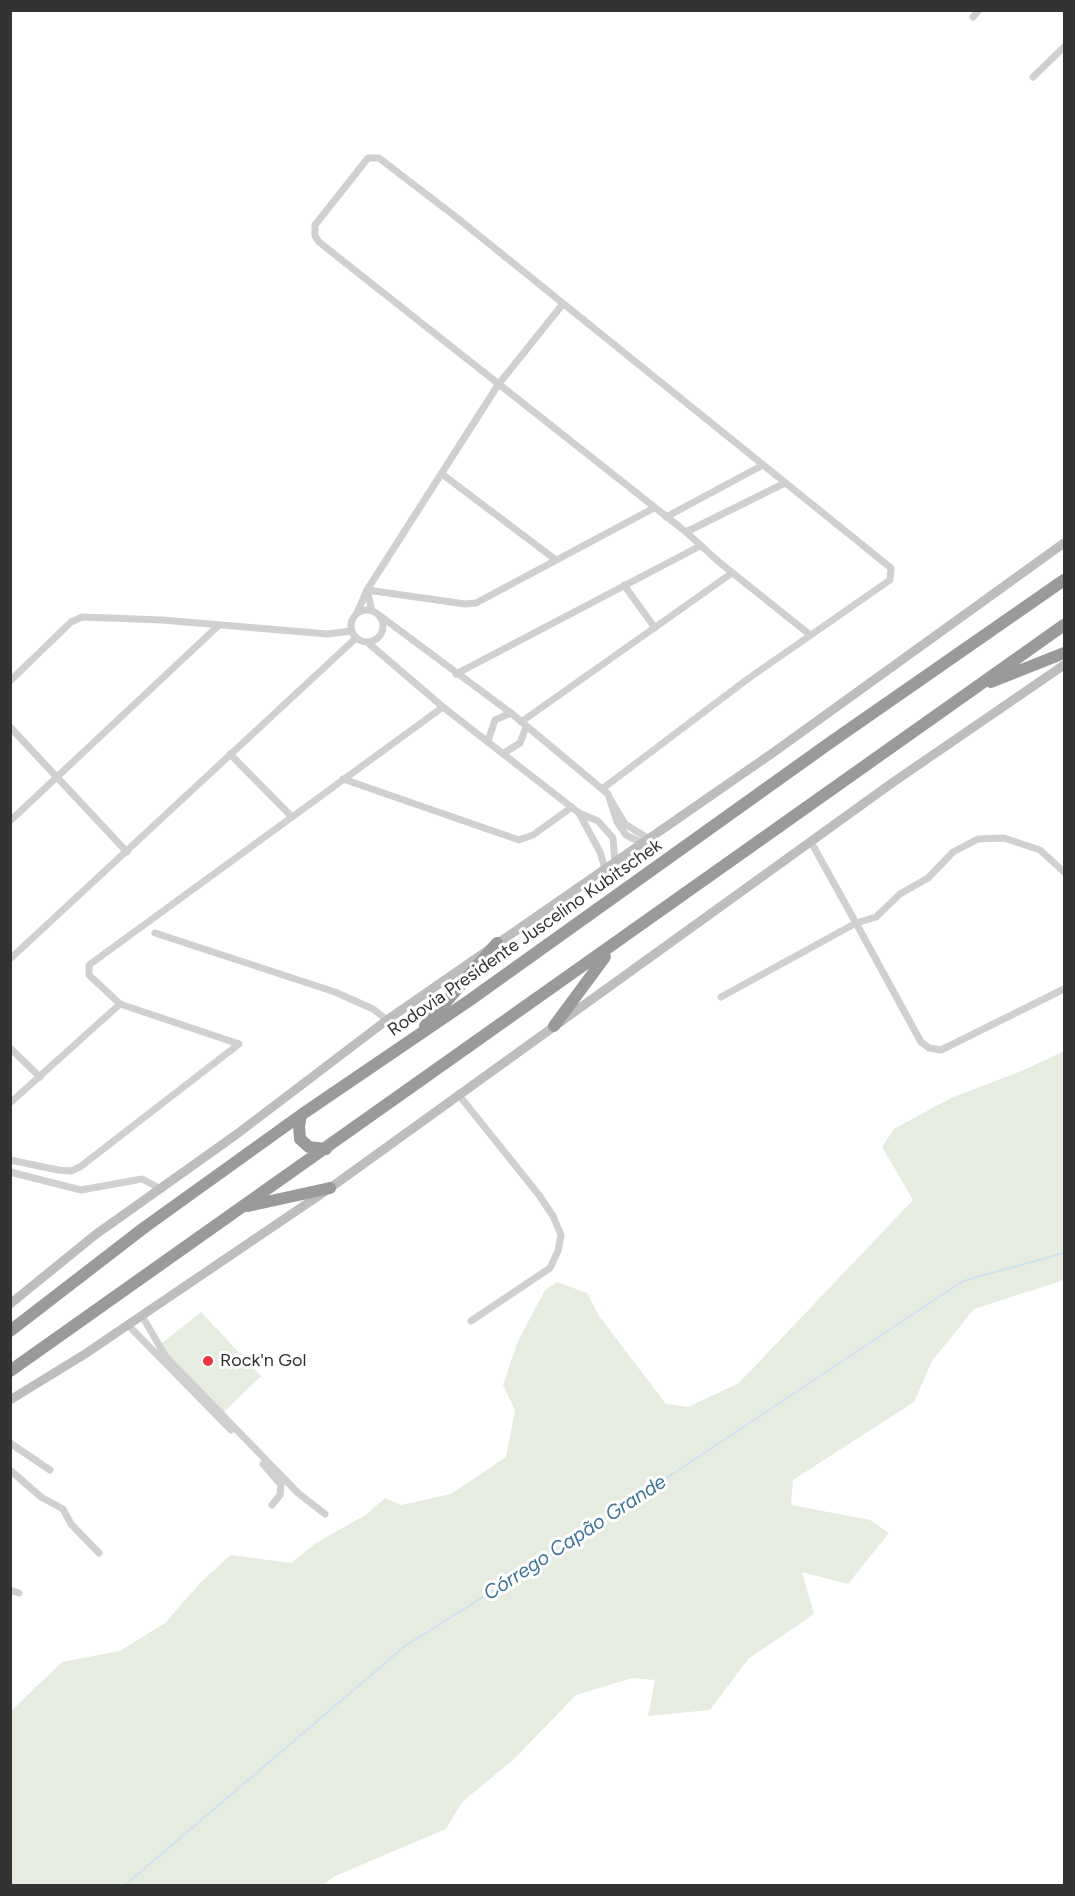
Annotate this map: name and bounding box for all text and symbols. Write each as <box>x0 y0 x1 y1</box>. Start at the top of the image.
street label: Rodovia Presidente Juscelino Kubitschek <box>384 835 666 1041</box>
place label: Rock'n Gol <box>220 1350 306 1372</box>
marker: Rock'n Gol <box>201 1354 215 1368</box>
water label: Córrego Capão Grande <box>479 1470 671 1606</box>

